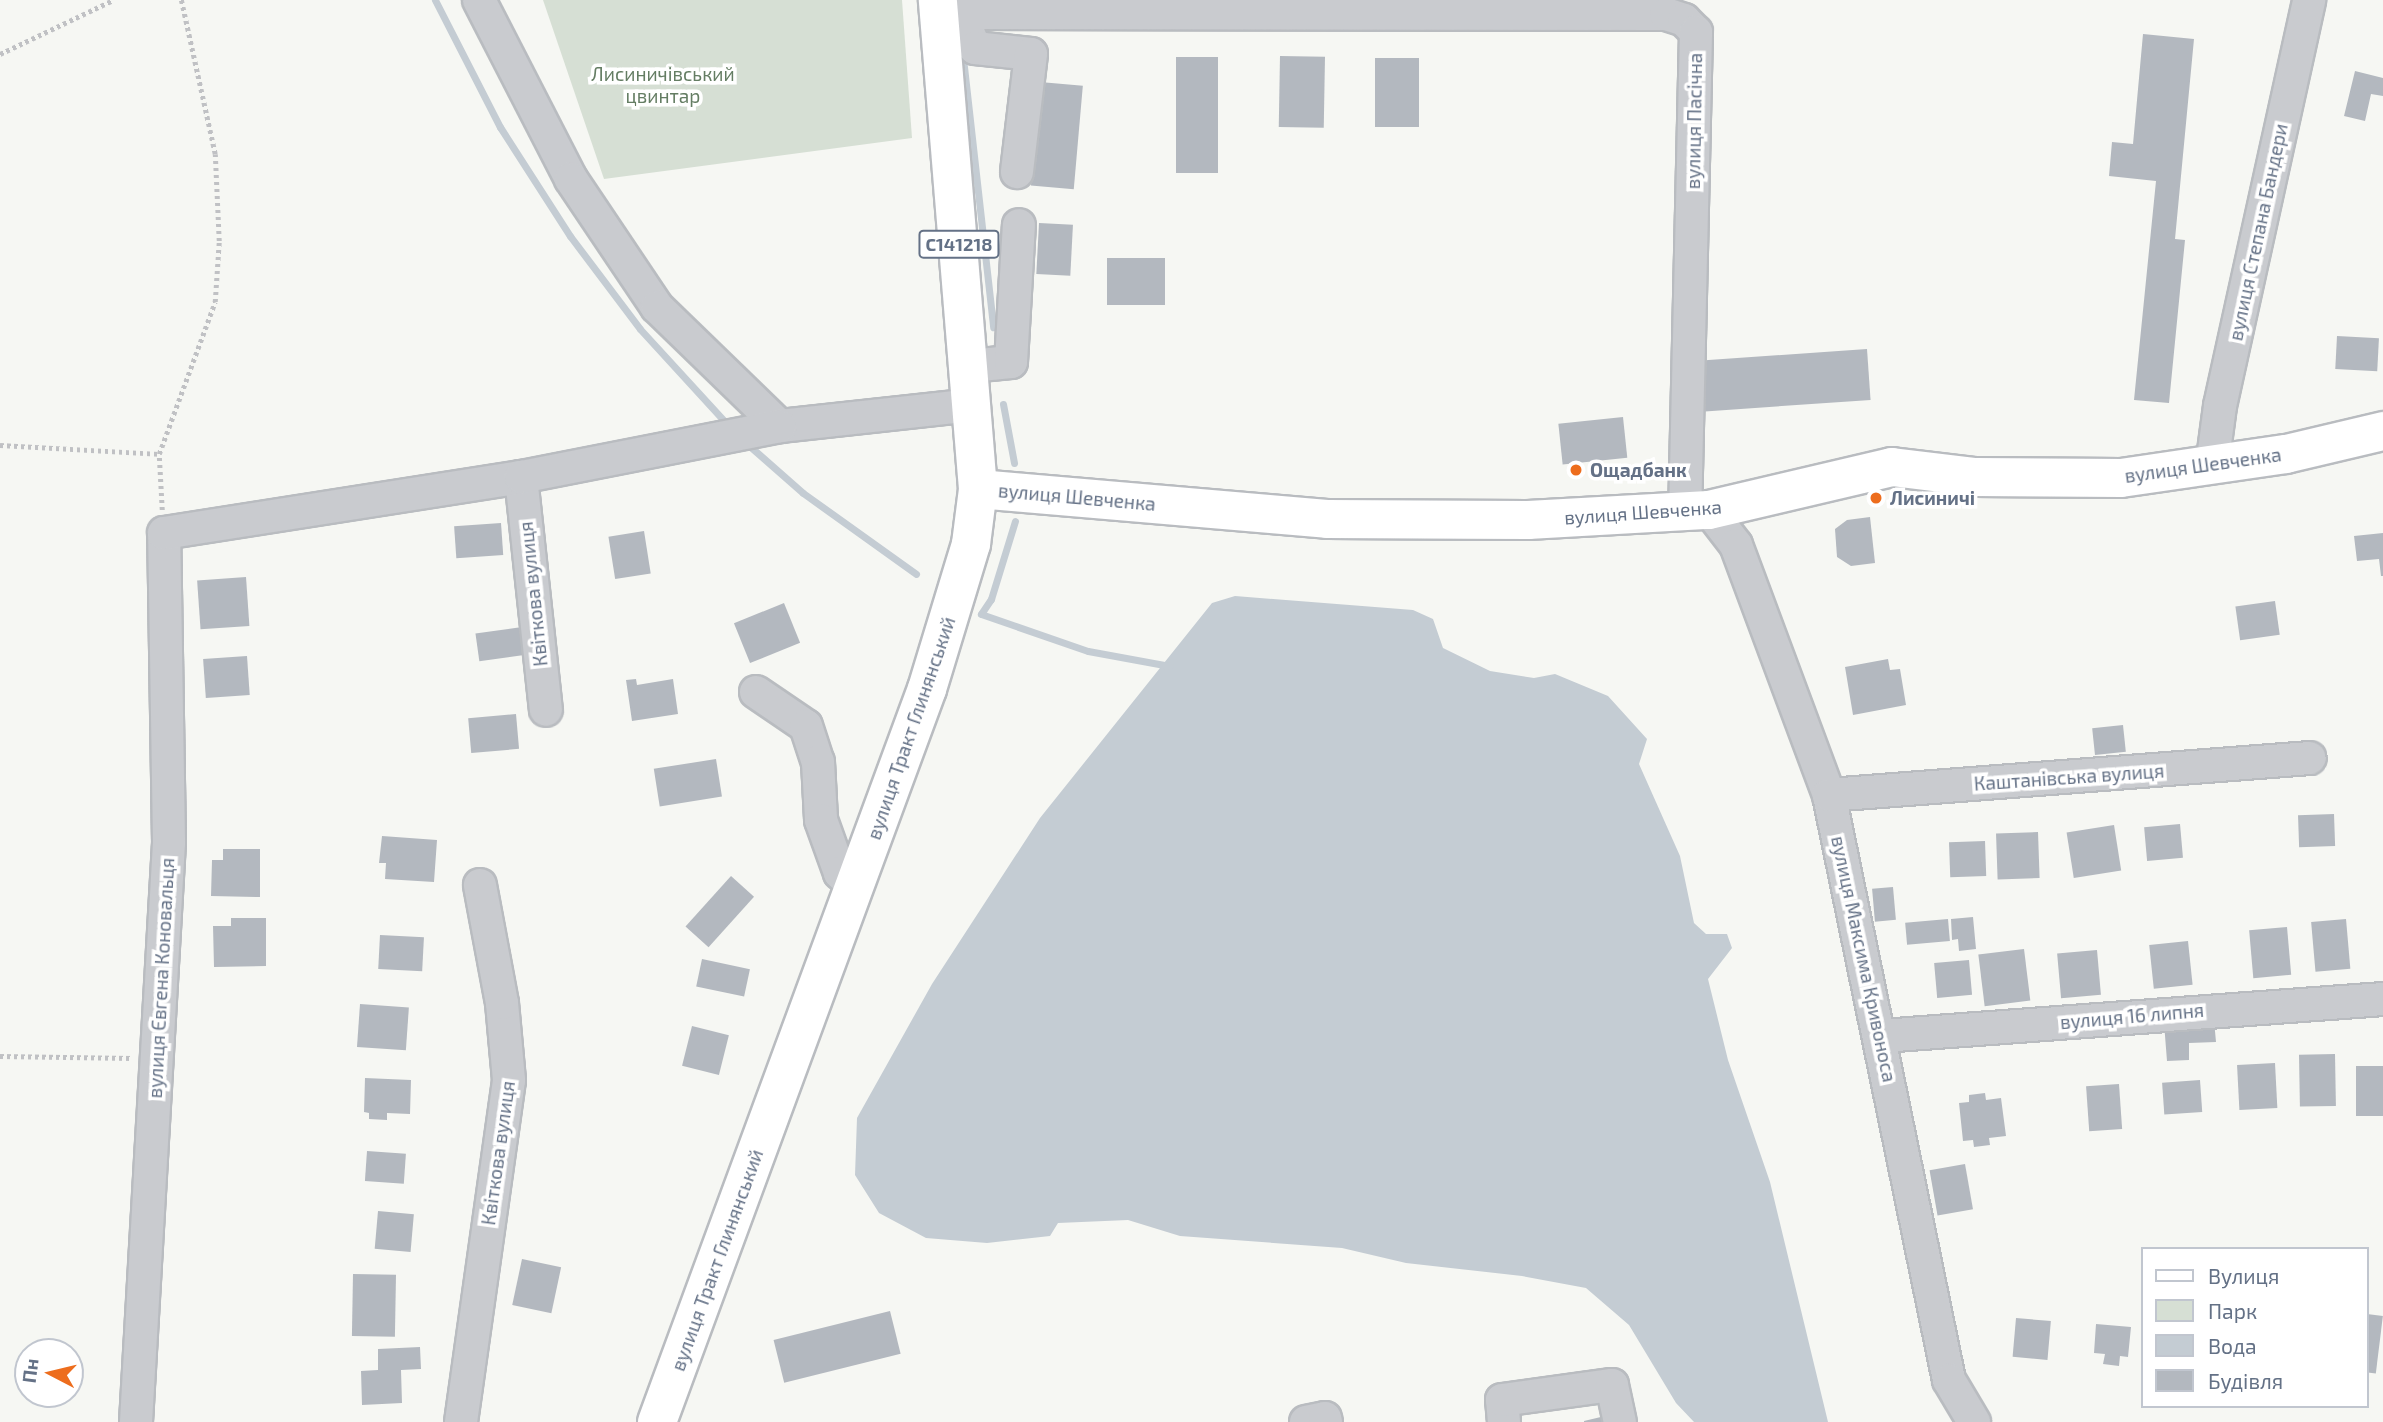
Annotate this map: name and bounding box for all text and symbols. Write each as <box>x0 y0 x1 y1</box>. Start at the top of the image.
street label: вулиця Пасічна <box>1681 53 1707 189</box>
park label: Лисиничівський цвинтар <box>591 63 735 107</box>
street label: вулиця Степана Бандери <box>2224 121 2292 343</box>
road number: С141218 <box>917 230 1001 258</box>
street label: вулиця Шевченка <box>2123 443 2283 487</box>
place label: Ощадбанк <box>1590 459 1687 481</box>
marker: Ощадбанк <box>1568 462 1584 478</box>
street label: вулиця Шевченка <box>997 479 1157 515</box>
place label: Лисиничі <box>1890 487 1975 509</box>
marker: Лисиничі <box>1868 490 1884 506</box>
street label: вулиця Шевченка <box>1563 495 1723 529</box>
street label: Квіткова вулиця <box>514 520 552 668</box>
street label: вулиця Тракт Глинянський <box>862 614 960 842</box>
street label: Каштанівська вулиця <box>1973 759 2165 795</box>
street label: вулиця Максима Кривоноса <box>1827 834 1901 1084</box>
street label: вулиця Євгена Коновальця <box>143 857 179 1099</box>
street label: вулиця 16 липня <box>2059 998 2205 1034</box>
street label: Квіткова вулиця <box>477 1079 519 1227</box>
street label: вулиця Тракт Глинянський <box>666 1146 768 1374</box>
legend <box>2142 1247 2369 1408</box>
text: Вулиця <box>2208 1263 2279 1288</box>
text: Парк <box>2208 1298 2257 1323</box>
text: Вода <box>2208 1333 2257 1358</box>
north arrow <box>14 1338 84 1408</box>
text: Пн <box>17 1357 43 1384</box>
text: Будівля <box>2208 1368 2283 1393</box>

